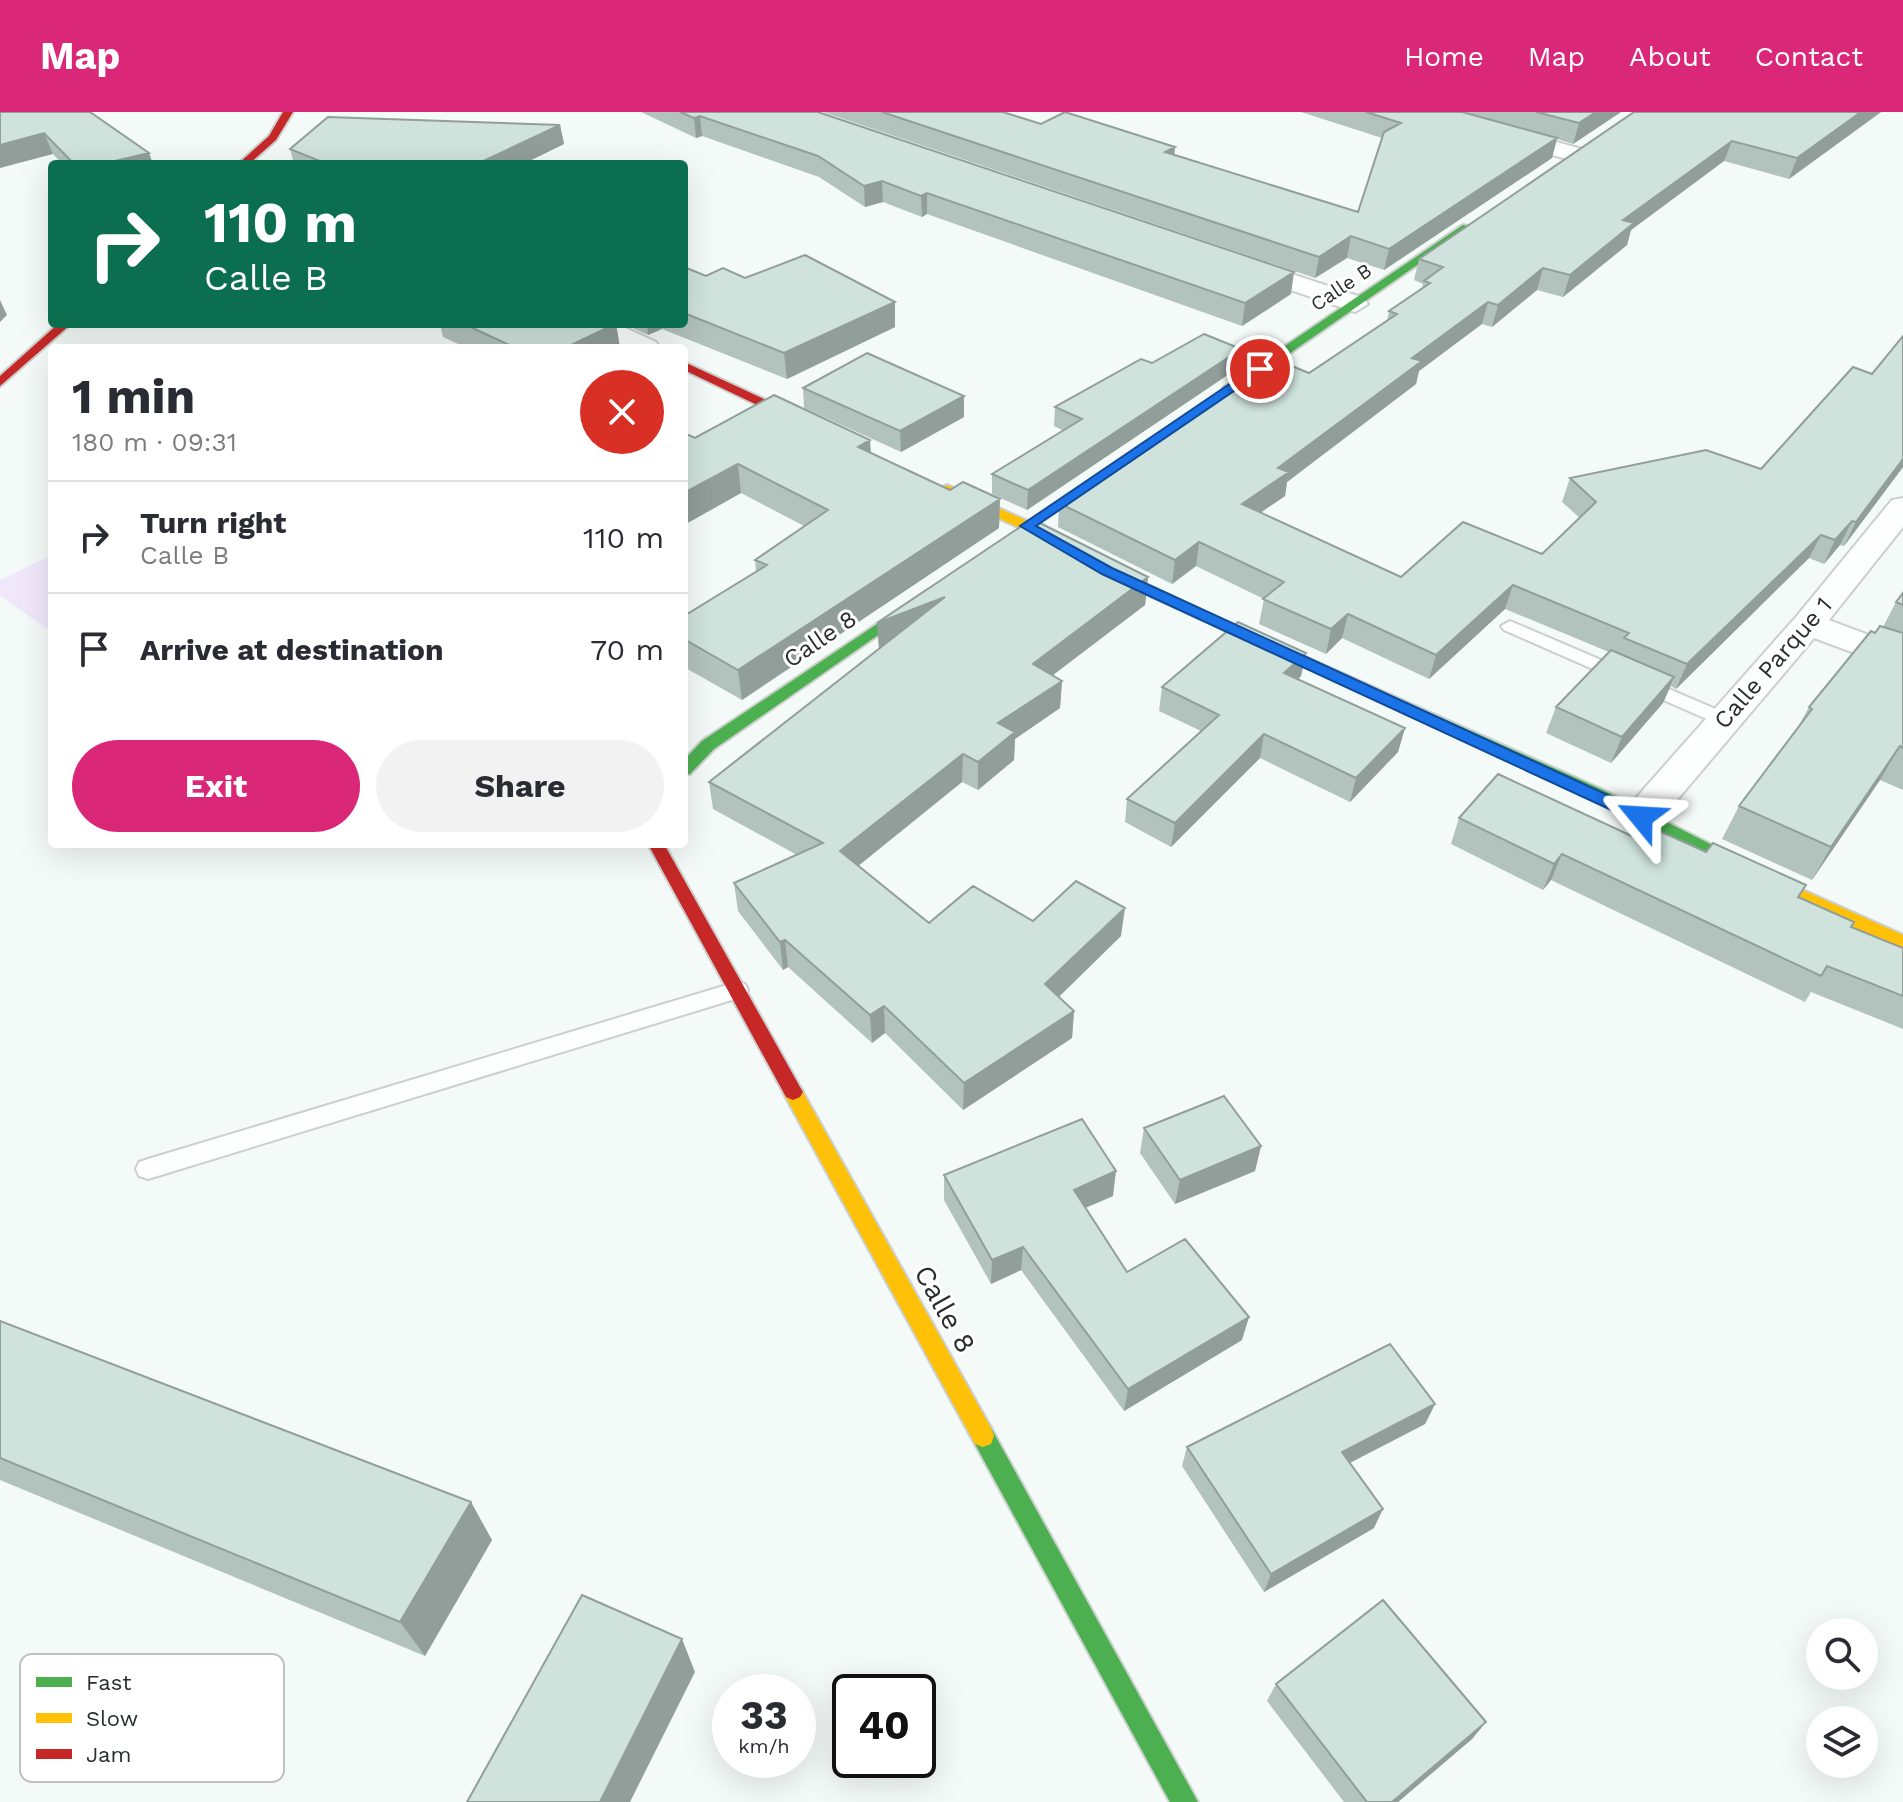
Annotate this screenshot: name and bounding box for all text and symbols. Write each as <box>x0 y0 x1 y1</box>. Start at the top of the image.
text: Map <box>40 34 120 78</box>
text: Home <box>1404 40 1484 73</box>
text: Map <box>1528 40 1585 73</box>
text: About <box>1629 40 1711 73</box>
text: Contact <box>1755 40 1863 73</box>
text: 110 m <box>204 190 357 256</box>
icon: right <box>72 192 176 296</box>
text: Calle B <box>204 257 328 299</box>
street label: Calle B <box>1306 258 1376 316</box>
pin <box>1226 335 1294 403</box>
icon: arrive <box>1238 347 1282 391</box>
text: 1 min <box>72 368 195 425</box>
button: close <box>580 370 664 454</box>
text: 180 m · 09:31 <box>72 427 237 457</box>
text: Turn right <box>140 505 286 540</box>
icon: right <box>72 515 116 559</box>
text: 110 m <box>583 520 664 555</box>
text: Calle B <box>140 540 229 570</box>
street label: Calle Parque 1 <box>1708 591 1838 735</box>
street label: Calle 8 <box>778 605 862 673</box>
icon: arrive <box>72 627 116 671</box>
text: Arrive at destination <box>140 632 444 667</box>
text: 70 m <box>590 632 664 667</box>
button: Exit <box>72 740 360 832</box>
button: Share <box>376 740 664 832</box>
position arrow <box>1599 775 1683 859</box>
street label: Calle 8 <box>908 1259 982 1359</box>
map controls <box>1806 1618 1878 1778</box>
button: search <box>1806 1618 1878 1690</box>
legend <box>20 1654 284 1782</box>
text: Fast <box>86 1670 132 1695</box>
speed limit sign: 40 <box>832 1674 936 1778</box>
text: 33 <box>740 1692 788 1739</box>
text: Slow <box>86 1706 138 1731</box>
button: layers <box>1806 1706 1878 1778</box>
text: km/h <box>738 1734 790 1758</box>
text: Jam <box>86 1742 131 1767</box>

